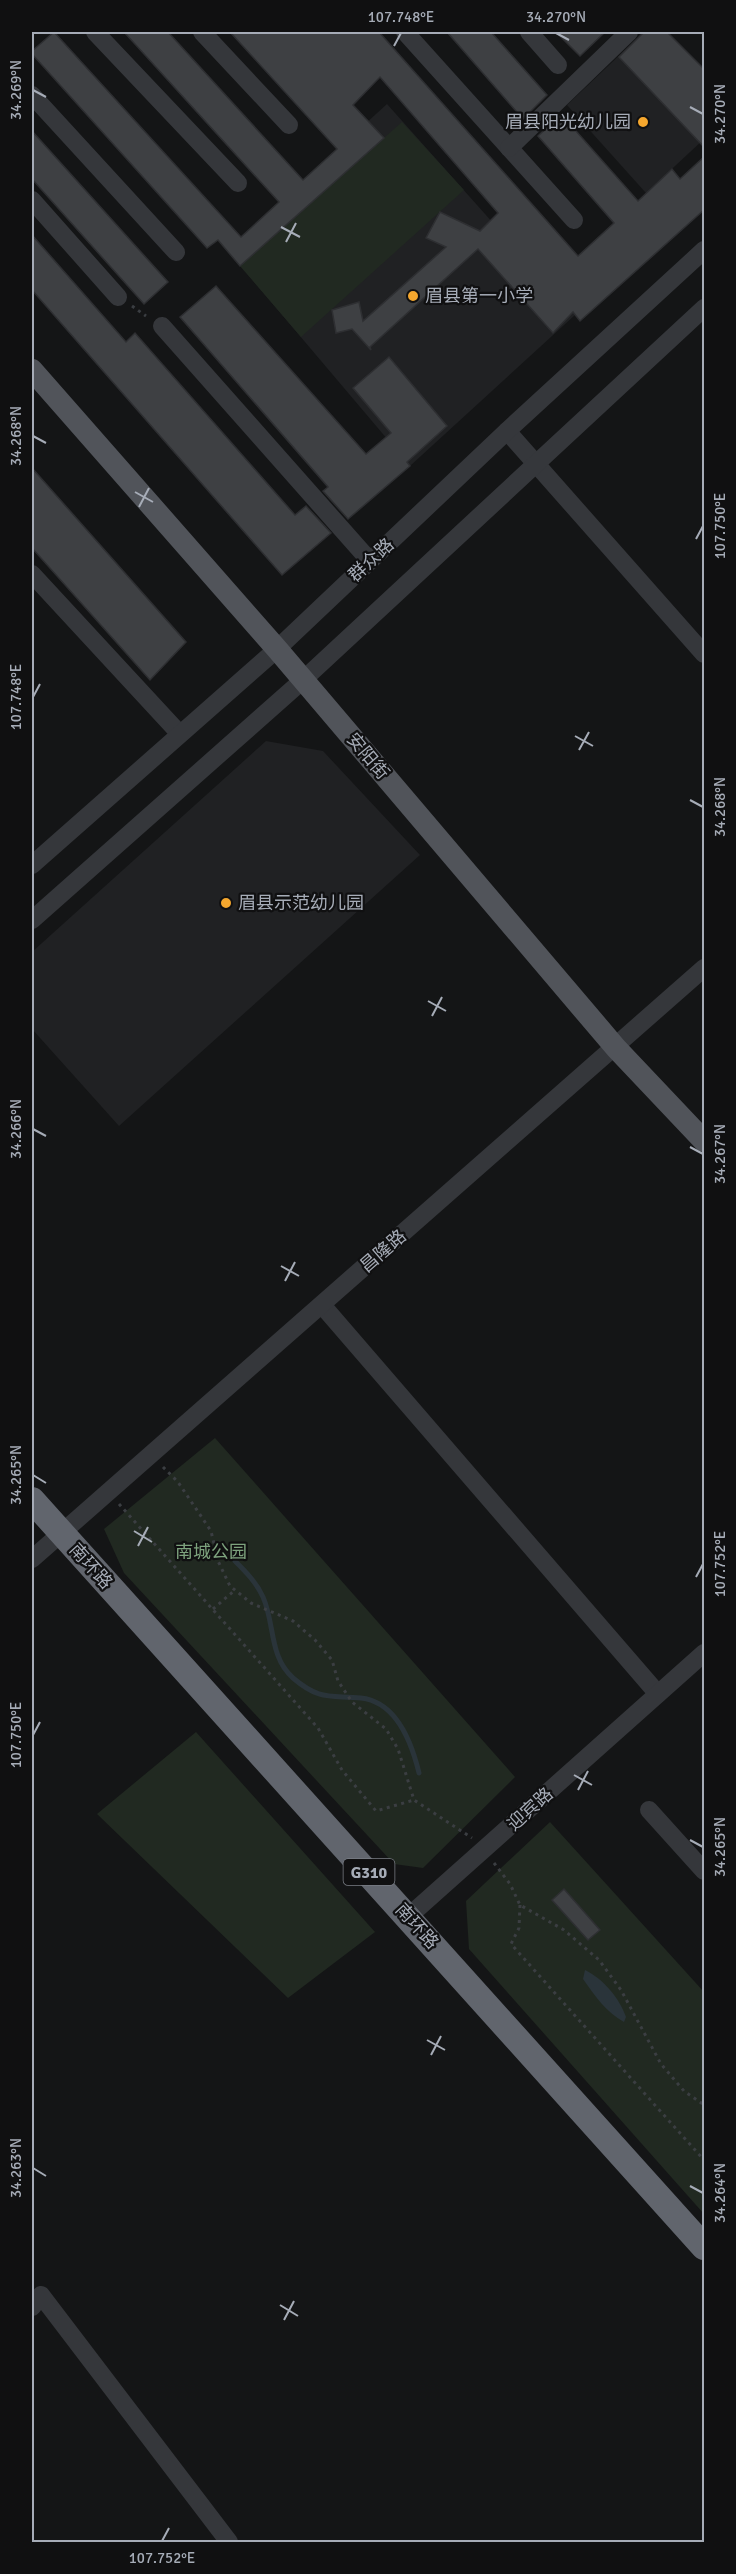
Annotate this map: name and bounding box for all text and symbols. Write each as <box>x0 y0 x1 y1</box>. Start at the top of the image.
text: 107.748°E <box>368 8 434 26</box>
text: 34.270°N <box>526 8 586 26</box>
text: 34.269°N <box>7 60 25 120</box>
text: 34.270°N <box>711 84 729 144</box>
place label: 眉县阳光幼儿园 <box>505 111 631 133</box>
marker: 眉县阳光幼儿园 <box>636 115 650 129</box>
place label: 眉县第一小学 <box>425 285 533 307</box>
marker: 眉县第一小学 <box>406 289 420 303</box>
text: 34.268°N <box>7 406 25 466</box>
text: 107.750°E <box>711 493 729 559</box>
street label: 群众路 <box>344 534 398 586</box>
text: 107.748°E <box>7 664 25 730</box>
street label: 安阳街 <box>342 728 394 784</box>
text: 34.268°N <box>711 777 729 837</box>
place label: 眉县示范幼儿园 <box>238 892 364 914</box>
marker: 眉县示范幼儿园 <box>219 896 233 910</box>
text: 34.266°N <box>7 1099 25 1159</box>
text: 34.267°N <box>711 1124 729 1184</box>
street label: 昌隆路 <box>355 1225 411 1277</box>
text: 34.265°N <box>7 1445 25 1505</box>
text: 107.752°E <box>711 1531 729 1597</box>
street label: 南环路 <box>65 1539 117 1593</box>
park label: 南城公园 <box>175 1541 247 1563</box>
text: 107.750°E <box>7 1702 25 1768</box>
street label: 迎宾路 <box>503 1783 557 1835</box>
text: 34.265°N <box>711 1817 729 1877</box>
road number: G310 <box>344 1859 394 1885</box>
street label: 南环路 <box>391 1899 443 1953</box>
text: 34.263°N <box>7 2138 25 2198</box>
text: 34.264°N <box>711 2163 729 2223</box>
text: 107.752°E <box>129 2549 195 2567</box>

